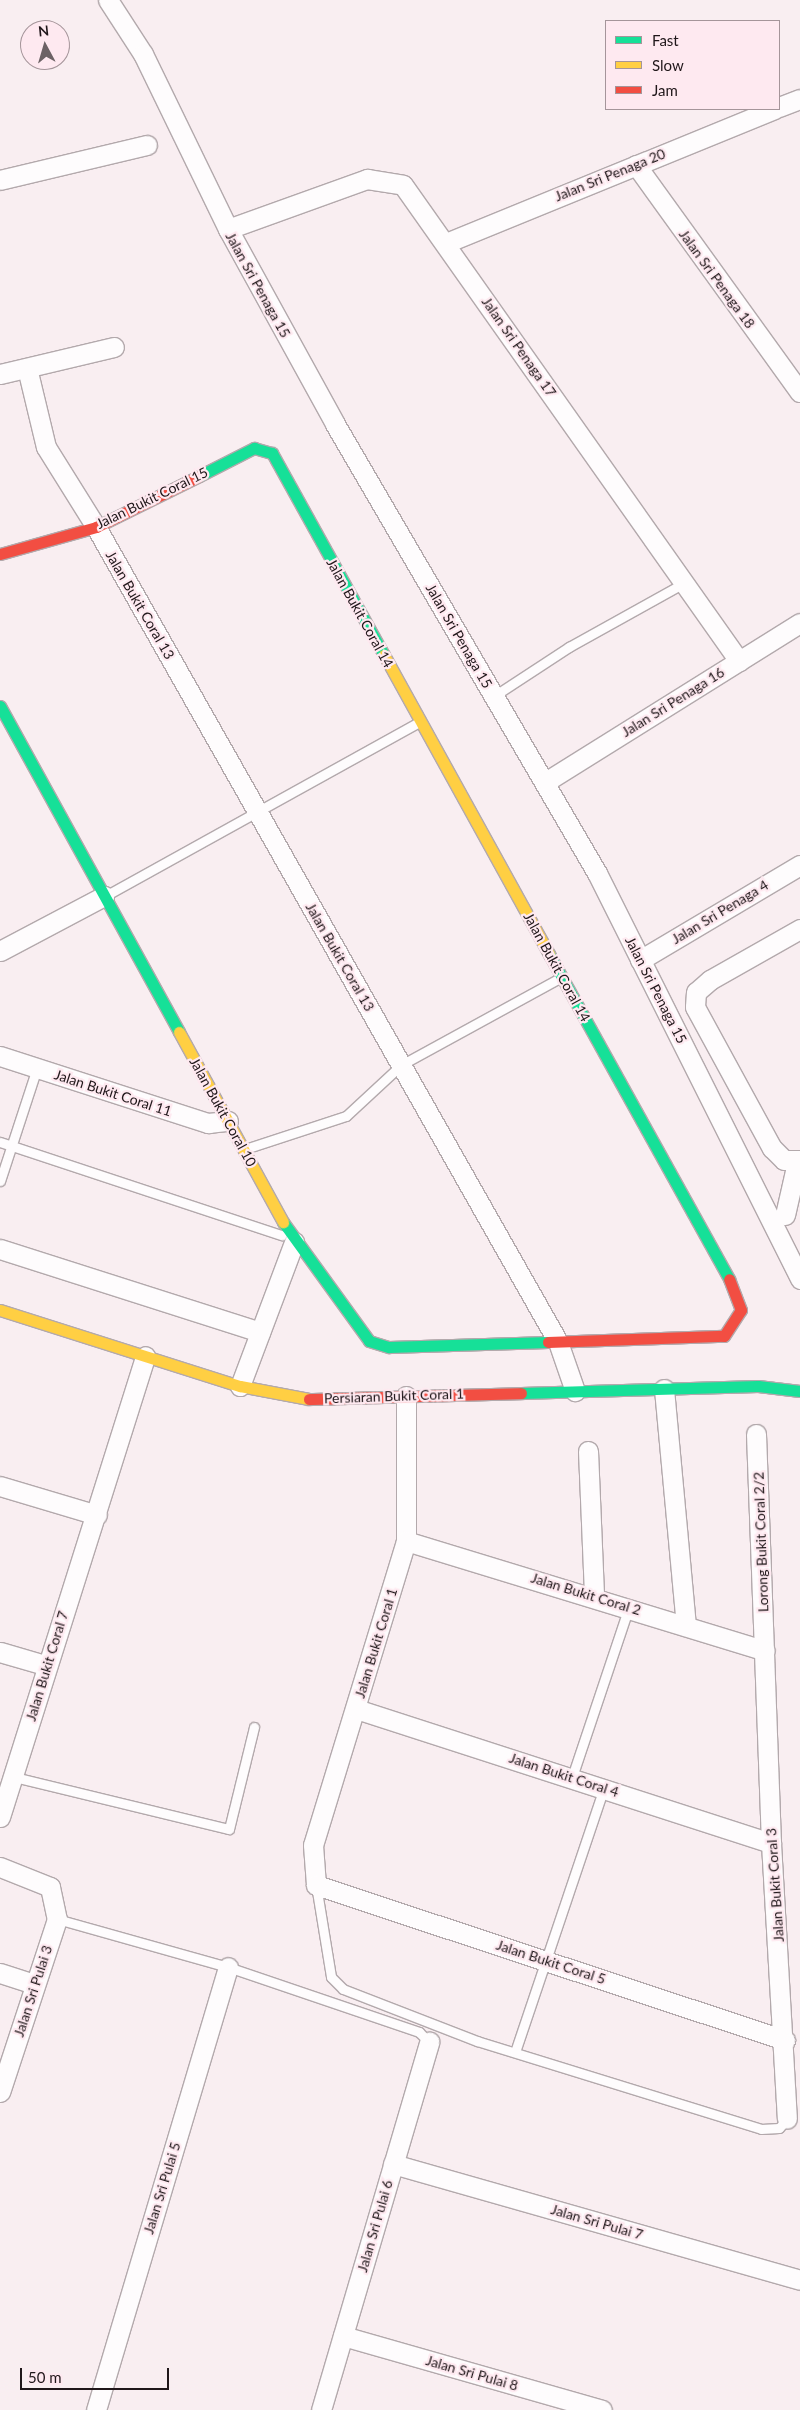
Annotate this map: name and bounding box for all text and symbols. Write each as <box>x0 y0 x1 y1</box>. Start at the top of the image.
north arrow <box>20 20 70 70</box>
legend <box>605 20 780 110</box>
text: N <box>37 22 50 40</box>
text: Fast <box>652 31 679 49</box>
text: Slow <box>652 56 684 74</box>
text: Jam <box>652 81 678 99</box>
street label: Jalan Sri Penaga 20 <box>552 145 668 205</box>
street label: Jalan Sri Penaga 18 <box>676 226 758 332</box>
street label: Jalan Sri Penaga 15 <box>222 229 294 341</box>
street label: Jalan Sri Penaga 17 <box>478 294 560 400</box>
street label: Jalan Bukit Coral 15 <box>93 464 211 532</box>
street label: Jalan Bukit Coral 13 <box>102 548 178 662</box>
street label: Jalan Bukit Coral 14 <box>323 555 397 671</box>
street label: Jalan Sri Penaga 15 <box>422 581 496 691</box>
street label: Jalan Sri Penaga 16 <box>619 664 727 740</box>
street label: Jalan Sri Penaga 4 <box>669 877 771 947</box>
street label: Jalan Bukit Coral 13 <box>302 900 378 1014</box>
street label: Jalan Bukit Coral 14 <box>520 909 594 1025</box>
street label: Jalan Sri Penaga 15 <box>622 934 690 1046</box>
street label: Jalan Bukit Coral 10 <box>186 1054 260 1170</box>
street label: Jalan Bukit Coral 11 <box>52 1066 174 1120</box>
street label: Persiaran Bukit Coral 1 <box>324 1385 464 1407</box>
street label: Lorong Bukit Coral 2/2 <box>750 1472 772 1612</box>
street label: Jalan Bukit Coral 2 <box>529 1569 643 1619</box>
street label: Jalan Bukit Coral 1 <box>351 1586 401 1700</box>
street label: Jalan Bukit Coral 7 <box>22 1609 72 1723</box>
street label: Jalan Bukit Coral 4 <box>507 1749 621 1801</box>
street label: Jalan Bukit Coral 3 <box>763 1827 787 1943</box>
street label: Jalan Bukit Coral 5 <box>494 1936 608 1988</box>
street label: Jalan Sri Pulai 3 <box>10 1943 56 2039</box>
street label: Jalan Sri Pulai 5 <box>140 2140 184 2236</box>
street label: Jalan Sri Pulai 6 <box>354 2178 396 2274</box>
street label: Jalan Sri Pulai 7 <box>549 2201 645 2243</box>
street label: Jalan Sri Pulai 8 <box>424 2352 520 2394</box>
scale bar <box>22 2358 171 2390</box>
text: 50 m <box>28 2368 62 2386</box>

